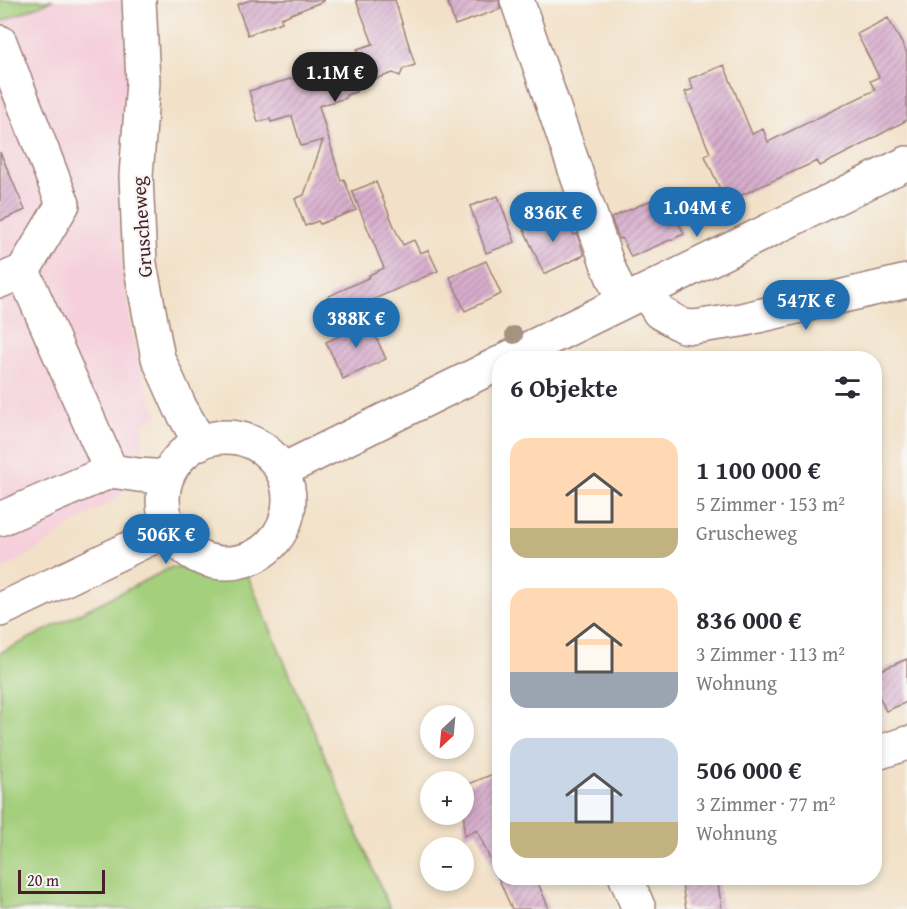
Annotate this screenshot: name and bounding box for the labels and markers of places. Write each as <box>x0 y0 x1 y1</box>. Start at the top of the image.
pin: 1.1M € <box>286 52 384 103</box>
pin: 1.04M € <box>642 187 752 238</box>
pin: 836K € <box>504 192 602 243</box>
pin: 547K € <box>757 280 855 331</box>
pin: 388K € <box>307 298 405 349</box>
pin: 506K € <box>117 514 215 565</box>

